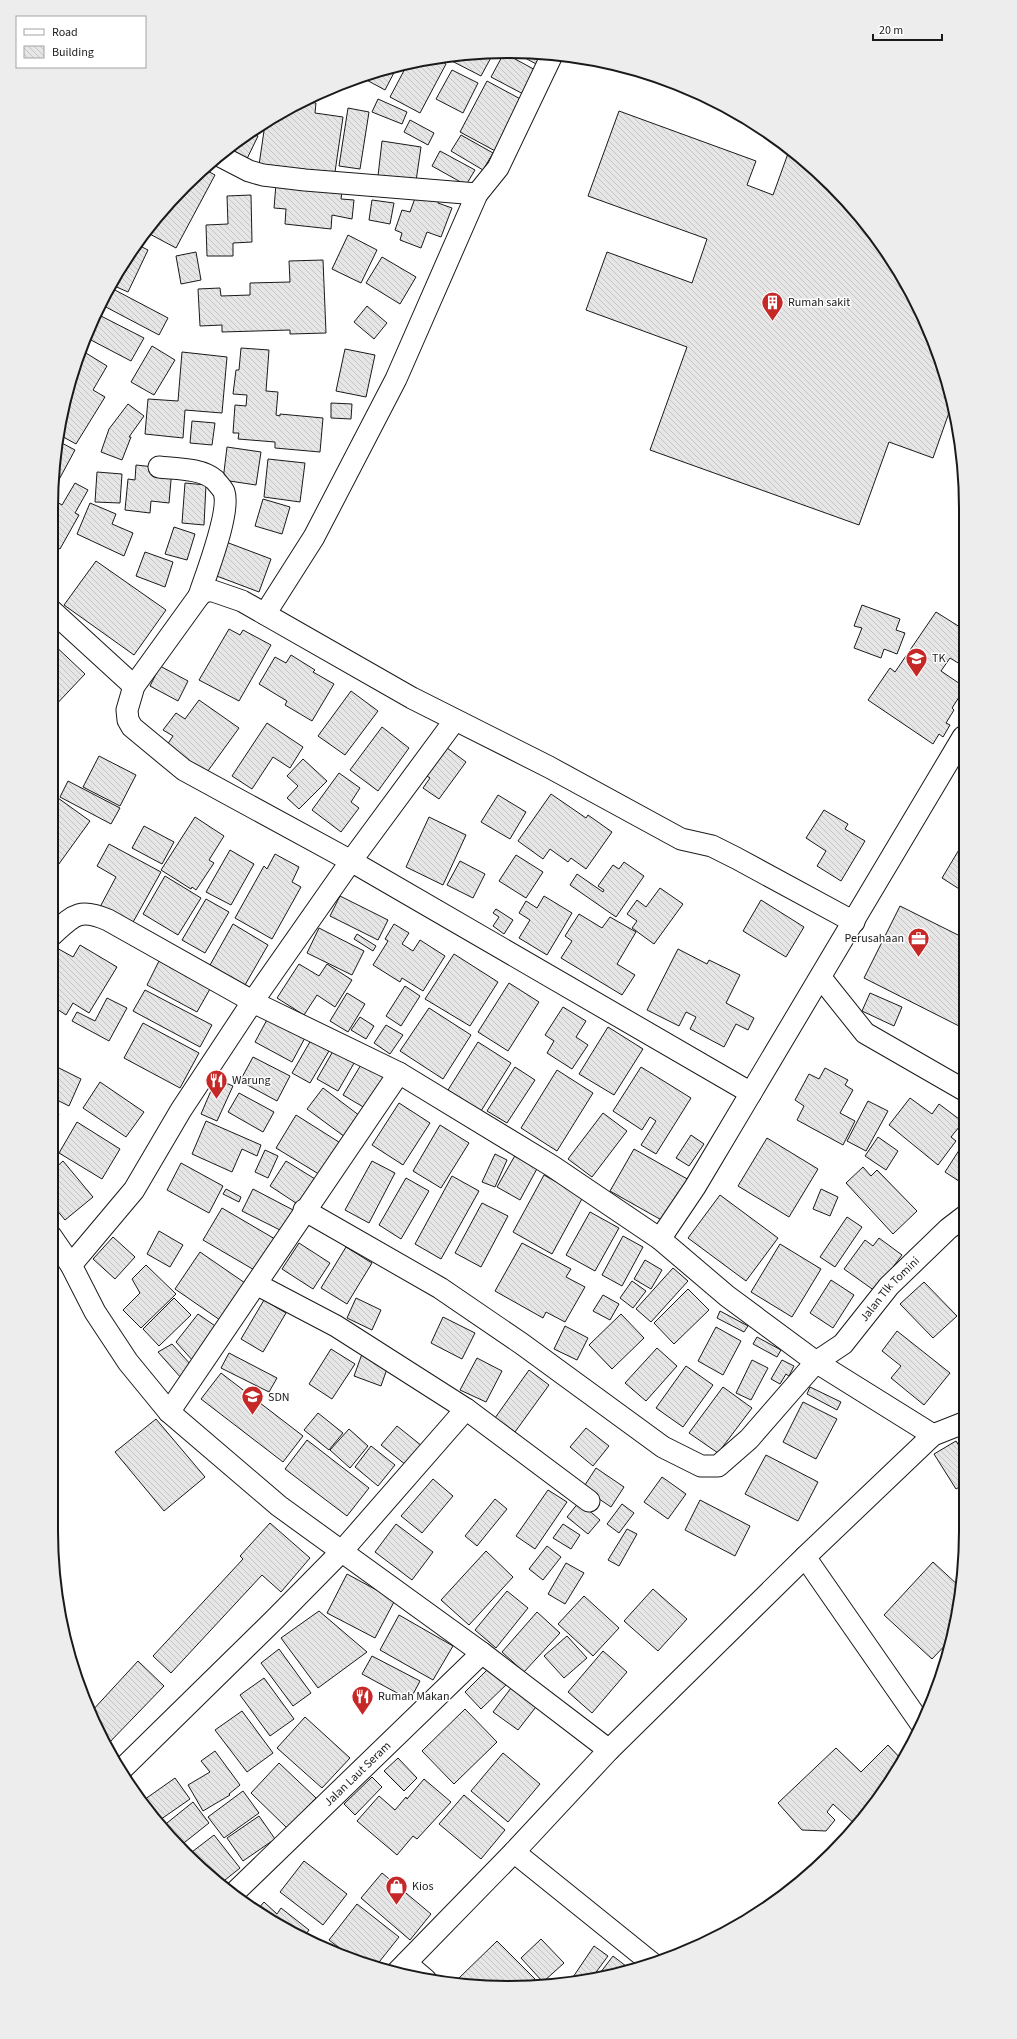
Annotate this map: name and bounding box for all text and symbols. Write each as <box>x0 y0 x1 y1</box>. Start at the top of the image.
legend <box>16 16 146 68</box>
scale bar <box>873 16 942 42</box>
text: 20 m <box>879 22 903 39</box>
text: Road <box>52 24 78 41</box>
text: Building <box>52 44 94 61</box>
building icon: Rumah sakit <box>759 289 785 322</box>
place label: Rumah sakit <box>788 294 850 311</box>
school or university icon: TK <box>904 645 930 678</box>
place label: TK <box>932 650 945 667</box>
office icon: Perusahaan <box>906 925 932 958</box>
place label: Perusahaan <box>845 930 904 947</box>
restaurant icon: Warung <box>204 1067 230 1100</box>
place label: Warung <box>232 1072 271 1089</box>
street label: Jalan Tlk Tomini <box>856 1253 924 1325</box>
school or university icon: SDN <box>239 1384 265 1417</box>
place label: SDN <box>268 1389 290 1406</box>
restaurant icon: Rumah Makan <box>349 1683 375 1716</box>
place label: Rumah Makan <box>378 1688 450 1705</box>
street label: Jalan Laut Seram <box>320 1738 395 1810</box>
shop icon: Kios <box>383 1873 409 1906</box>
place label: Kios <box>412 1878 433 1895</box>

